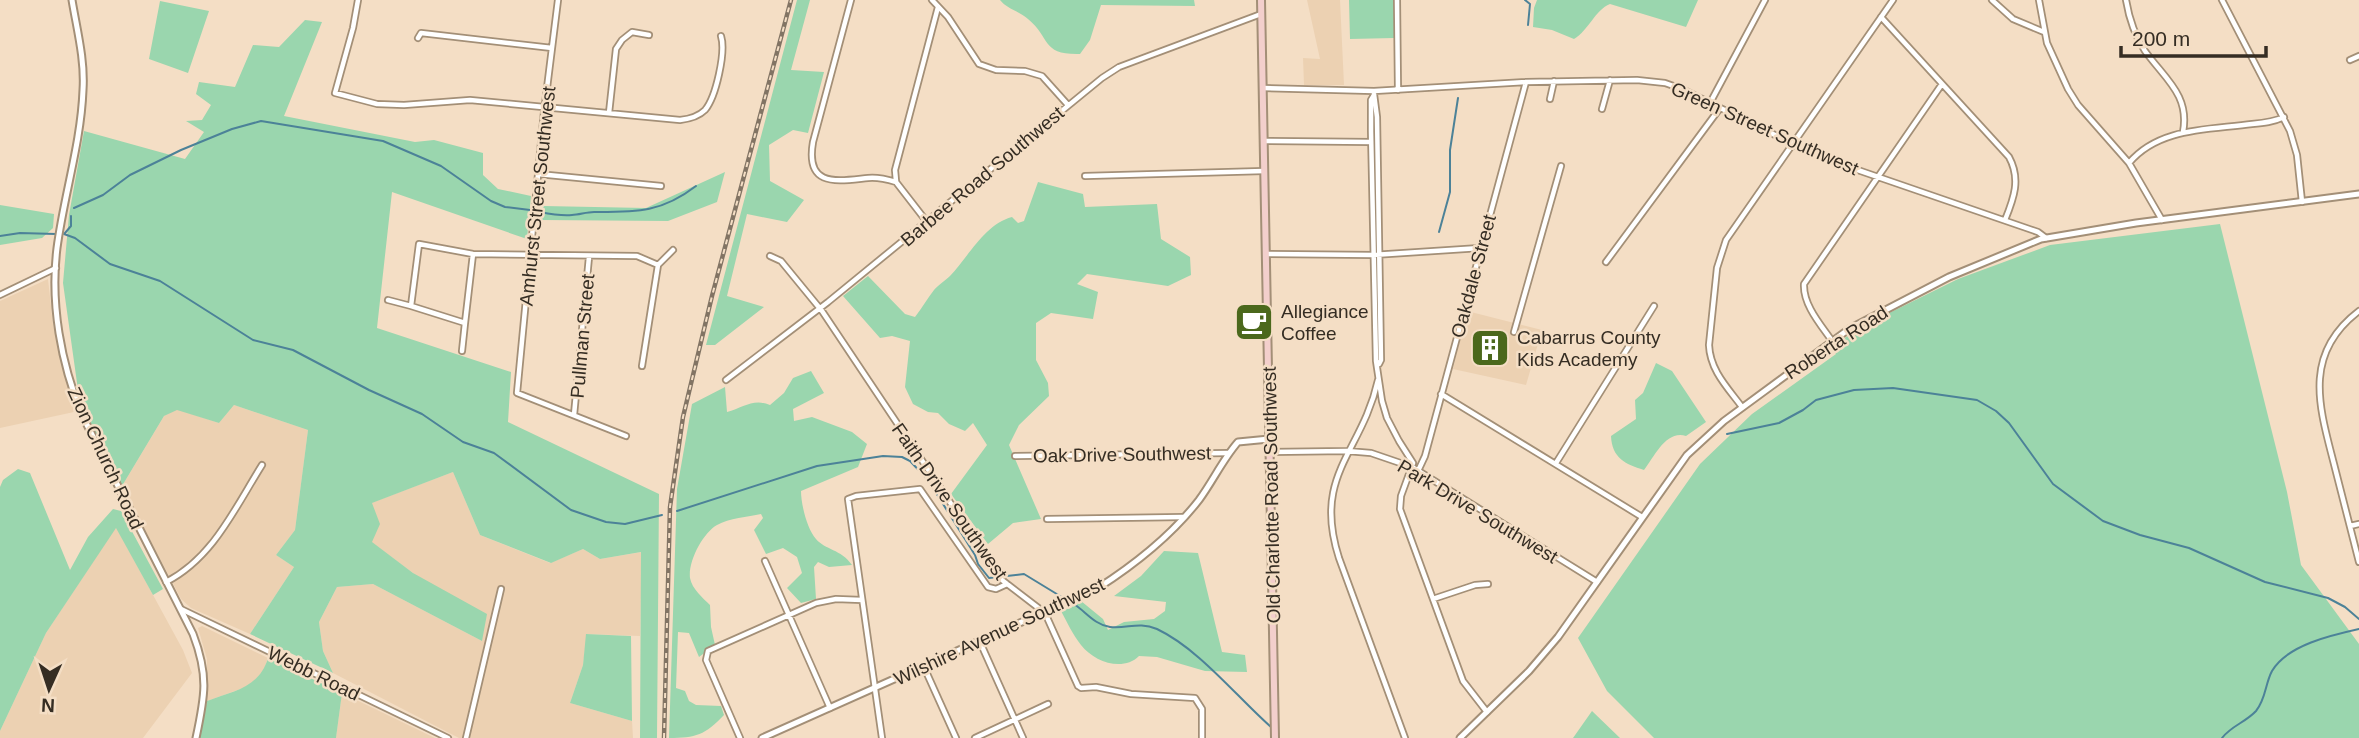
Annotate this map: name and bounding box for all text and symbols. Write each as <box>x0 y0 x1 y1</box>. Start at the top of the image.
scale bar <box>2121 14 2266 58</box>
text: 200 m <box>2132 27 2190 50</box>
street label: Green Street Southwest <box>1668 78 1862 180</box>
street label: Amhurst Street Southwest <box>516 84 560 307</box>
street label: Barbee Road Southwest <box>897 102 1069 251</box>
street label: Oakdale Street <box>1447 212 1500 340</box>
street label: Pullman Street <box>567 272 598 399</box>
cafe icon: Allegiance Coffee <box>1233 301 1275 343</box>
place label: Allegiance Coffee <box>1281 301 1369 344</box>
street label: Roberta Road <box>1781 301 1892 383</box>
building icon: Cabarrus County Kids Academy <box>1469 327 1511 369</box>
place label: Cabarrus County Kids Academy <box>1517 327 1661 370</box>
street label: Old Charlotte Road Southwest <box>1259 366 1284 623</box>
street label: Zion Church Road <box>63 384 148 533</box>
street label: Faith Drive Southwest <box>888 419 1012 584</box>
street label: Oak Drive Southwest <box>1033 442 1212 467</box>
street label: Park Drive Southwest <box>1394 455 1562 568</box>
street label: Wilshire Avenue Southwest <box>891 573 1108 690</box>
street label: Webb Road <box>264 642 363 705</box>
north arrow <box>14 654 84 724</box>
text: N <box>41 695 56 716</box>

